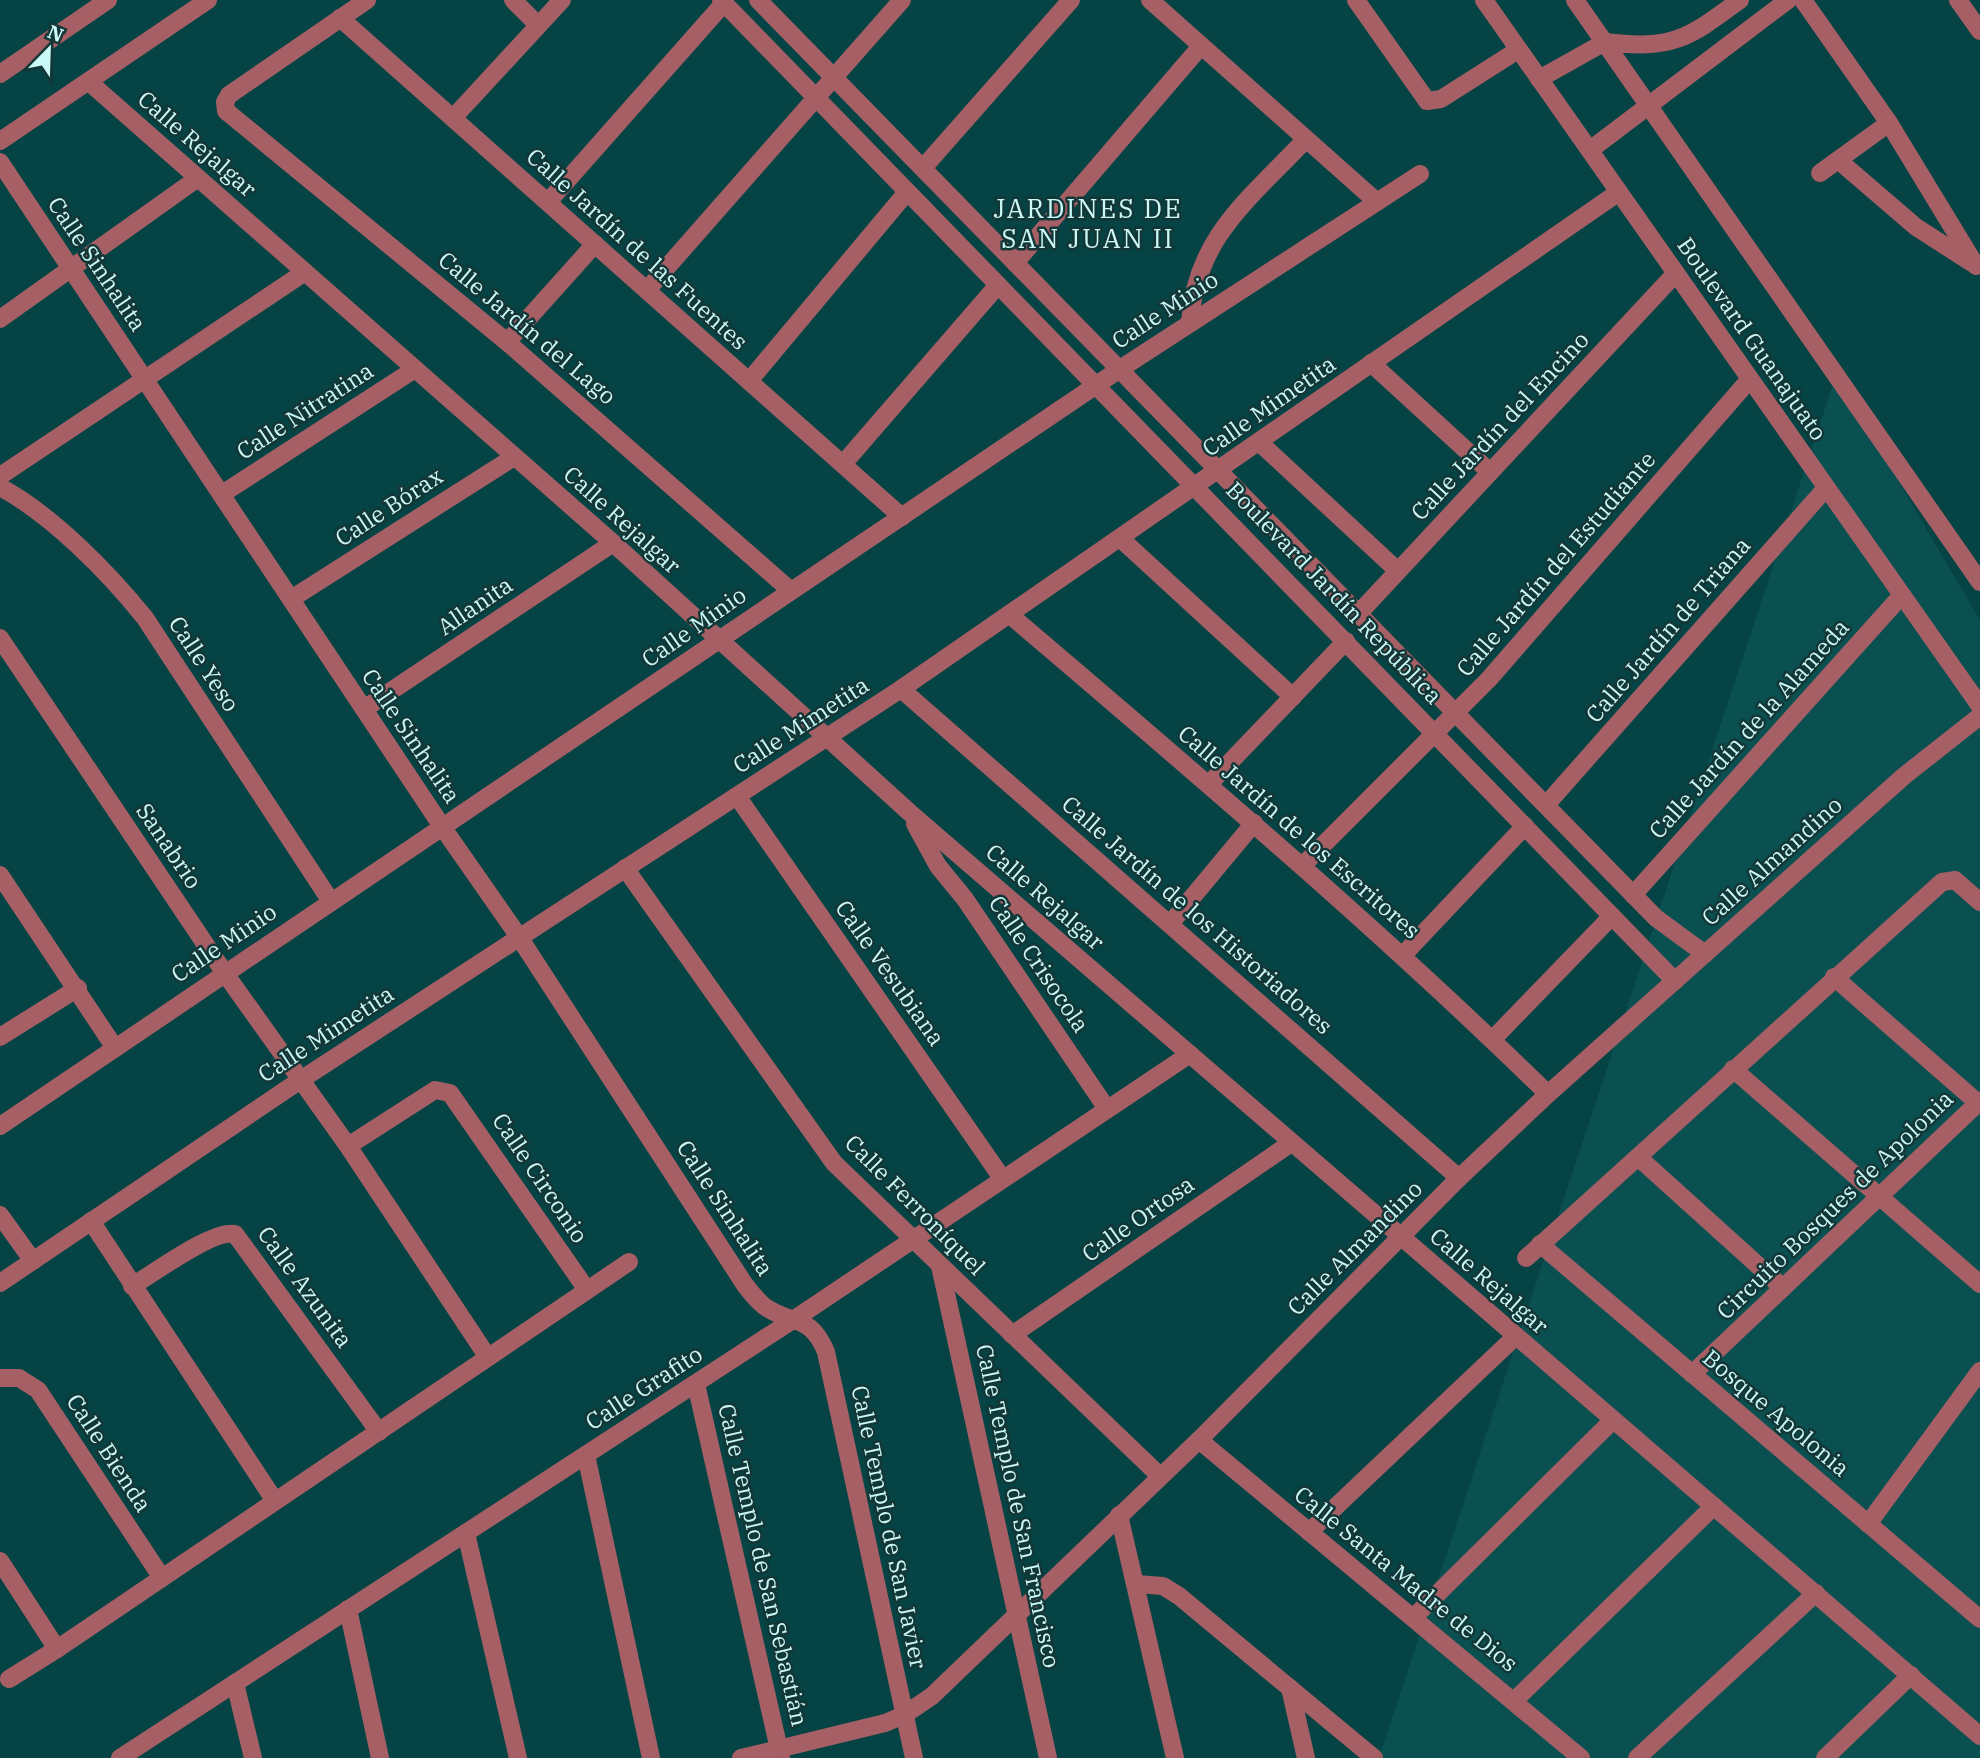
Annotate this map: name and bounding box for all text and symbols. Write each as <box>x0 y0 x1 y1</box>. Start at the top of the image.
north arrow <box>14 14 84 84</box>
text: N <box>44 19 67 47</box>
street label: Calle Rejalgar <box>132 83 263 203</box>
street label: Calle Jardín de las Fuentes <box>521 141 755 356</box>
street label: Calle Sinhalita <box>42 190 154 336</box>
district label: JARDINES DE SAN JUAN II <box>993 191 1183 255</box>
street label: Boulevard Guanajuato <box>1671 231 1834 446</box>
street label: Calle Jardín del Lago <box>433 244 623 410</box>
street label: Calle Minio <box>1106 264 1223 355</box>
street label: Calle Jardín del Encino <box>1404 324 1595 526</box>
street label: Calle Mimetita <box>1196 348 1341 462</box>
street label: Calle Nitratina <box>230 355 379 466</box>
street label: Calle Jardín del Estudiante <box>1449 445 1661 682</box>
street label: Calle Rejalgar <box>558 459 688 580</box>
street label: Calle Bórax <box>329 460 448 552</box>
street label: Boulevard Jardín República <box>1220 475 1449 710</box>
street label: Calle Jardín de Triana <box>1578 530 1756 728</box>
street label: Allanita <box>431 569 518 641</box>
street label: Calle Minio <box>635 579 752 673</box>
street label: Calle Yeso <box>163 610 247 717</box>
street label: Calle Jardín de la Alameda <box>1642 612 1855 844</box>
street label: Calle Sinhalita <box>356 662 468 808</box>
street label: Calle Mimetita <box>727 669 874 779</box>
street label: Calle Jardín de los Escritores <box>1172 718 1427 945</box>
street label: Calle Jardín de los Historiadores <box>1056 788 1339 1040</box>
street label: Calle Almandino <box>1695 789 1848 931</box>
street label: Sanabrio <box>130 797 209 894</box>
street label: Calle Rejalgar <box>980 836 1111 956</box>
street label: Calle Crisocola <box>983 889 1097 1038</box>
street label: Calle Vesubiana <box>829 894 952 1051</box>
street label: Calle Minio <box>165 896 282 988</box>
street label: Calle Mimetita <box>252 978 399 1088</box>
street label: Circuito Bosques de Apolonia <box>1710 1083 1959 1325</box>
street label: Calle Circonio <box>486 1107 595 1248</box>
street label: Calle Ferroníquel <box>839 1128 993 1281</box>
street label: Calle Sinhalita <box>671 1134 781 1281</box>
street label: Calle Ortosa <box>1075 1168 1199 1268</box>
street label: Calle Almandino <box>1280 1173 1428 1321</box>
street label: Calle Azunita <box>252 1220 360 1353</box>
street label: Calle Rejalgar <box>1424 1220 1555 1340</box>
street label: Calle Grafito <box>579 1338 708 1436</box>
street label: Calle Templo de San Francisco <box>970 1341 1068 1670</box>
street label: Bosque Apolonia <box>1697 1342 1856 1482</box>
street label: Calle Templo de San Javier <box>845 1382 935 1671</box>
street label: Calle Bienda <box>61 1388 159 1517</box>
street label: Calle Templo de San Sebastián <box>712 1401 816 1729</box>
street label: Calle Santa Madre de Dios <box>1289 1479 1525 1678</box>

